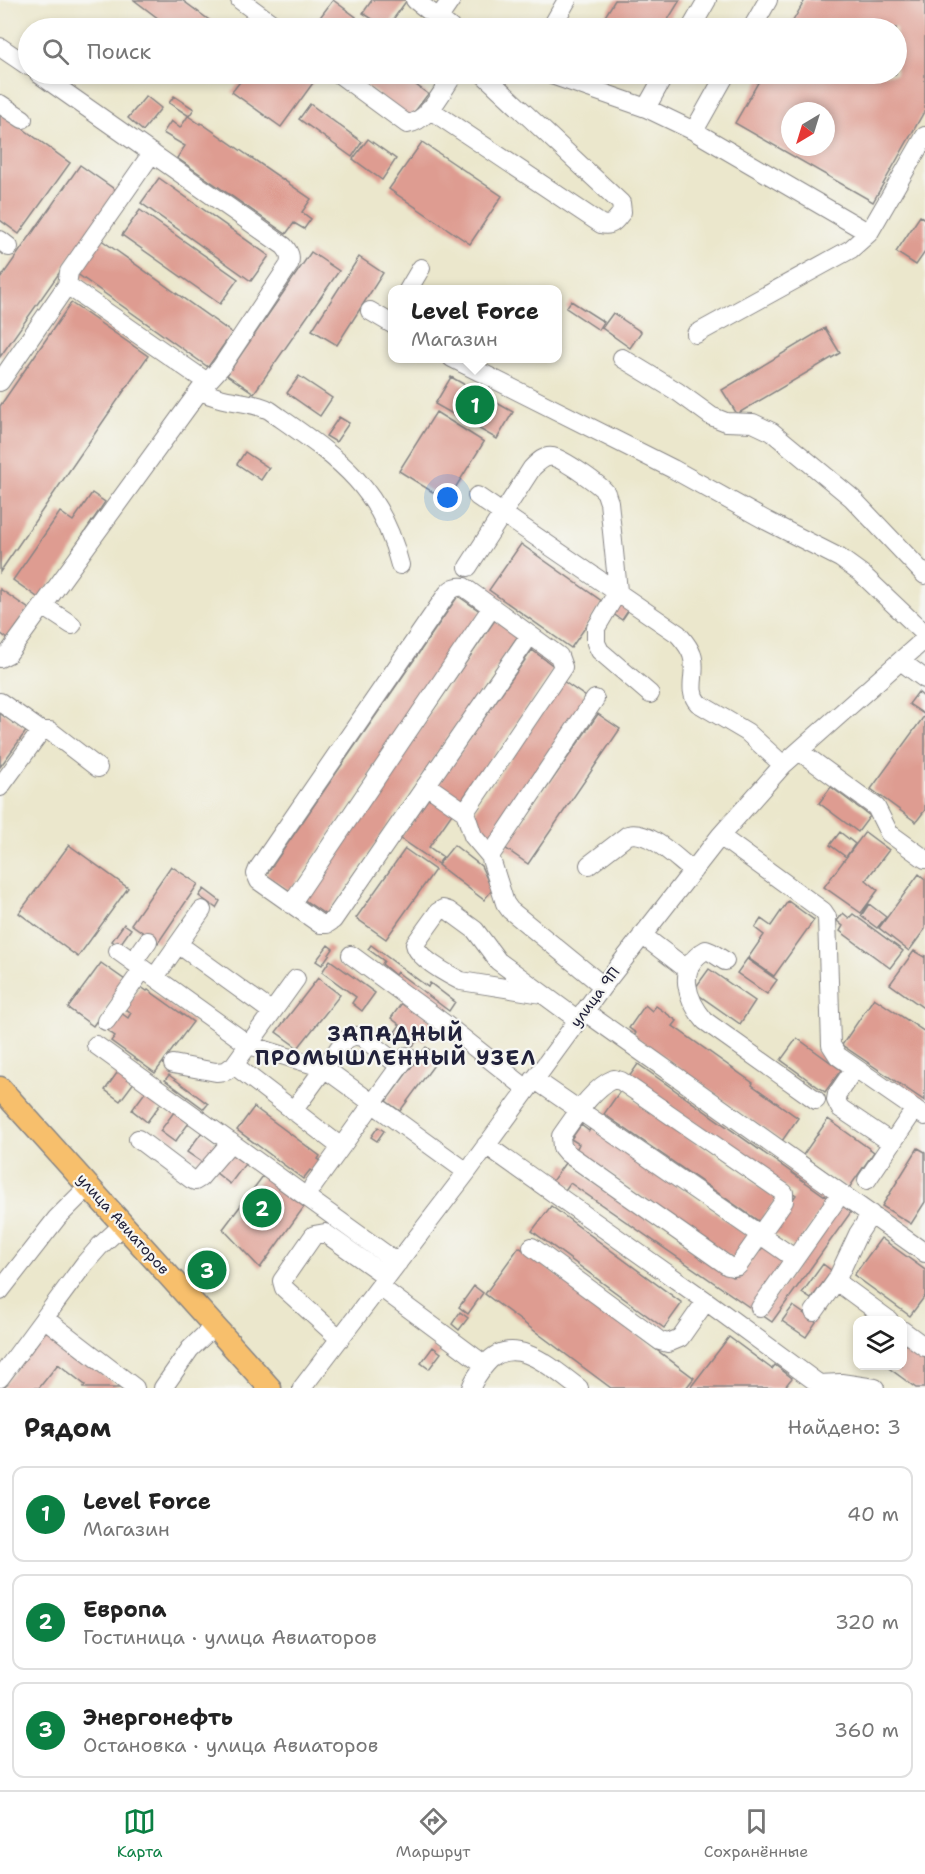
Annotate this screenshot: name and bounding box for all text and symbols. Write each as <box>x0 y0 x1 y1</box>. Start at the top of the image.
search box <box>18 18 907 84</box>
icon: search <box>39 35 72 68</box>
text: Поиск <box>87 37 151 66</box>
north arrow <box>781 102 835 156</box>
popup <box>388 285 562 363</box>
text: Level Force <box>411 297 539 326</box>
text: Магазин <box>411 326 498 352</box>
pin: 1 <box>456 382 494 428</box>
your location <box>433 483 462 512</box>
street label: улица 9П <box>566 963 624 1031</box>
district label: ЗАПАДНЫЙ ПРОМЫШЛЕННЫЙ УЗЕЛ <box>255 1020 537 1072</box>
street label: улица Авиаторов <box>72 1169 174 1279</box>
pin: 2 <box>242 1186 282 1230</box>
pin: 3 <box>188 1248 226 1292</box>
map controls <box>853 1316 907 1370</box>
button: layers <box>853 1316 907 1370</box>
text: Рядом <box>24 1410 111 1445</box>
text: Найдено: 3 <box>788 1414 901 1440</box>
text: Level Force <box>83 1487 211 1516</box>
text: 1 <box>41 1501 50 1527</box>
text: 40 m <box>847 1501 899 1527</box>
text: Магазин <box>83 1516 170 1542</box>
text: Европа <box>83 1595 166 1624</box>
text: 2 <box>39 1609 53 1635</box>
text: 320 m <box>835 1609 899 1635</box>
text: Гостиница · улица Авиаторов <box>83 1624 377 1650</box>
text: Энергонефть <box>83 1703 233 1732</box>
text: 3 <box>39 1717 53 1743</box>
text: 360 m <box>834 1717 899 1743</box>
text: Остановка · улица Авиаторов <box>83 1732 378 1758</box>
tab: Карта <box>117 1805 162 1862</box>
tab: Маршрут <box>396 1805 470 1862</box>
tab: Сохранённые <box>704 1805 808 1862</box>

